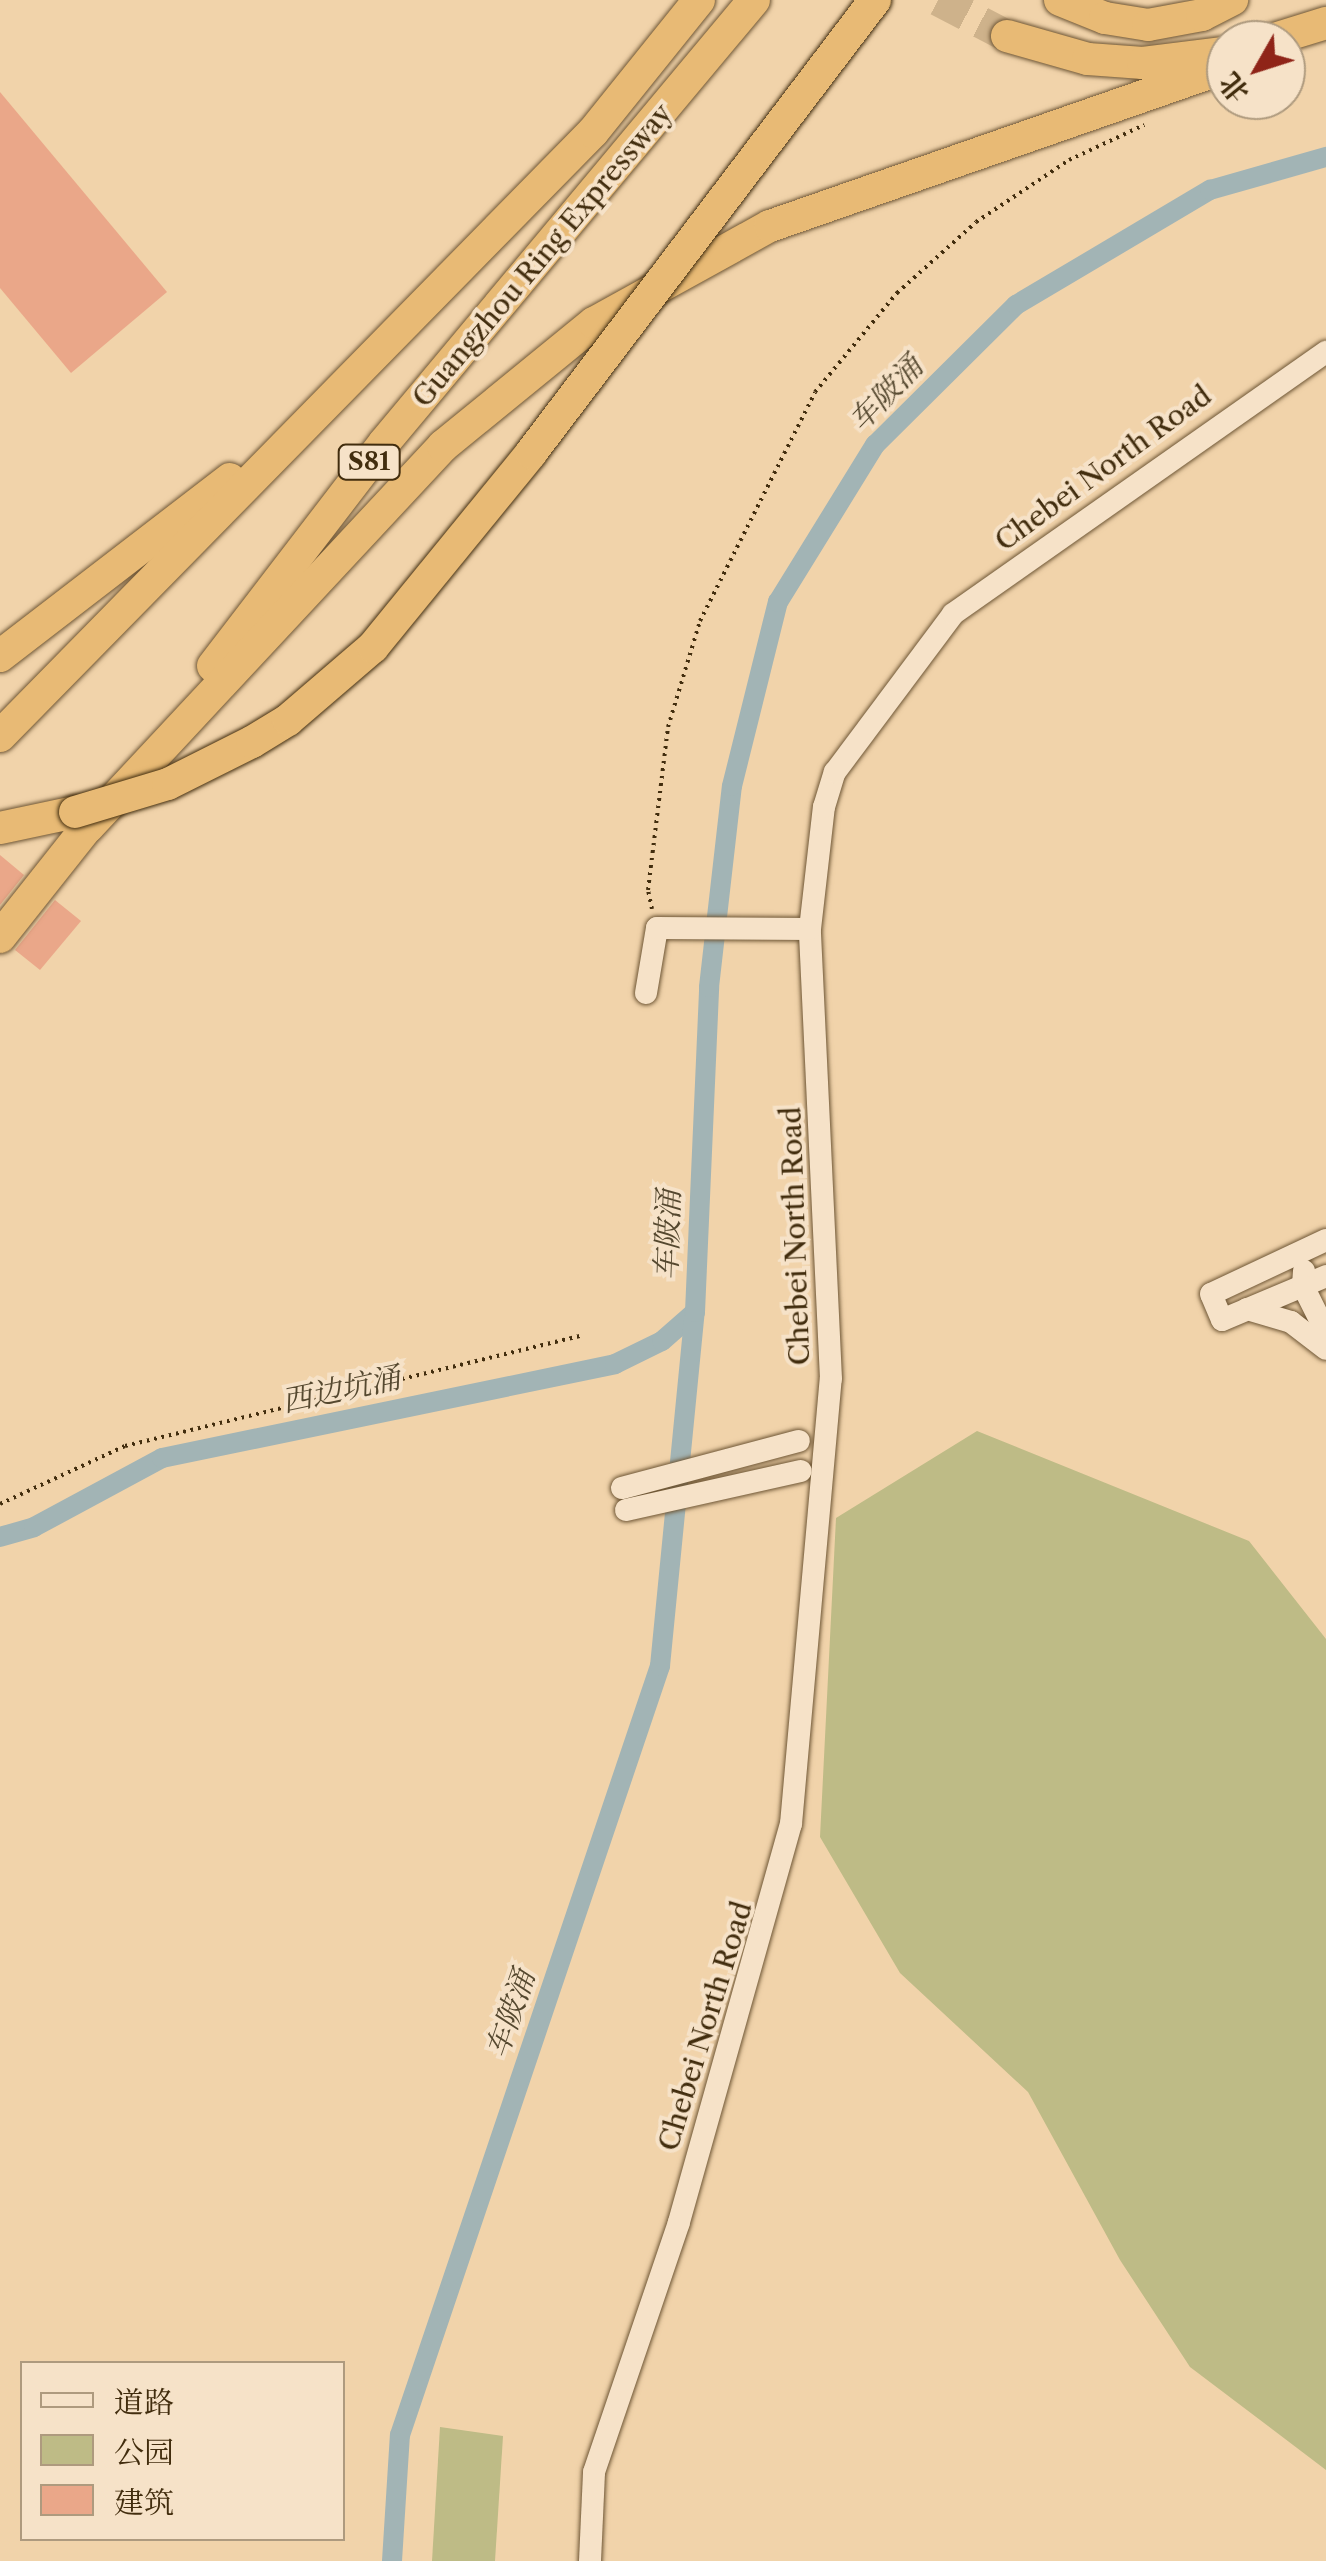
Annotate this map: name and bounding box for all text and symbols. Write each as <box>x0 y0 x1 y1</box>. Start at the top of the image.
north arrow <box>1206 20 1306 120</box>
text: 北 <box>1212 66 1256 109</box>
street label: Guangzhou Ring Expressway <box>405 96 679 414</box>
water label: 车陂涌 <box>842 349 930 439</box>
street label: Chebei North Road <box>988 378 1218 558</box>
road number: S81 <box>336 442 402 482</box>
street label: Chebei North Road <box>774 1106 816 1366</box>
water label: 车陂涌 <box>648 1189 688 1281</box>
water label: 西边坑涌 <box>279 1360 403 1420</box>
street label: Chebei North Road <box>651 1897 759 2155</box>
water label: 车陂涌 <box>479 1966 543 2062</box>
legend <box>20 2361 345 2541</box>
text: 道路 <box>114 2384 174 2421</box>
text: 公园 <box>114 2434 174 2471</box>
text: 建筑 <box>114 2484 174 2521</box>

